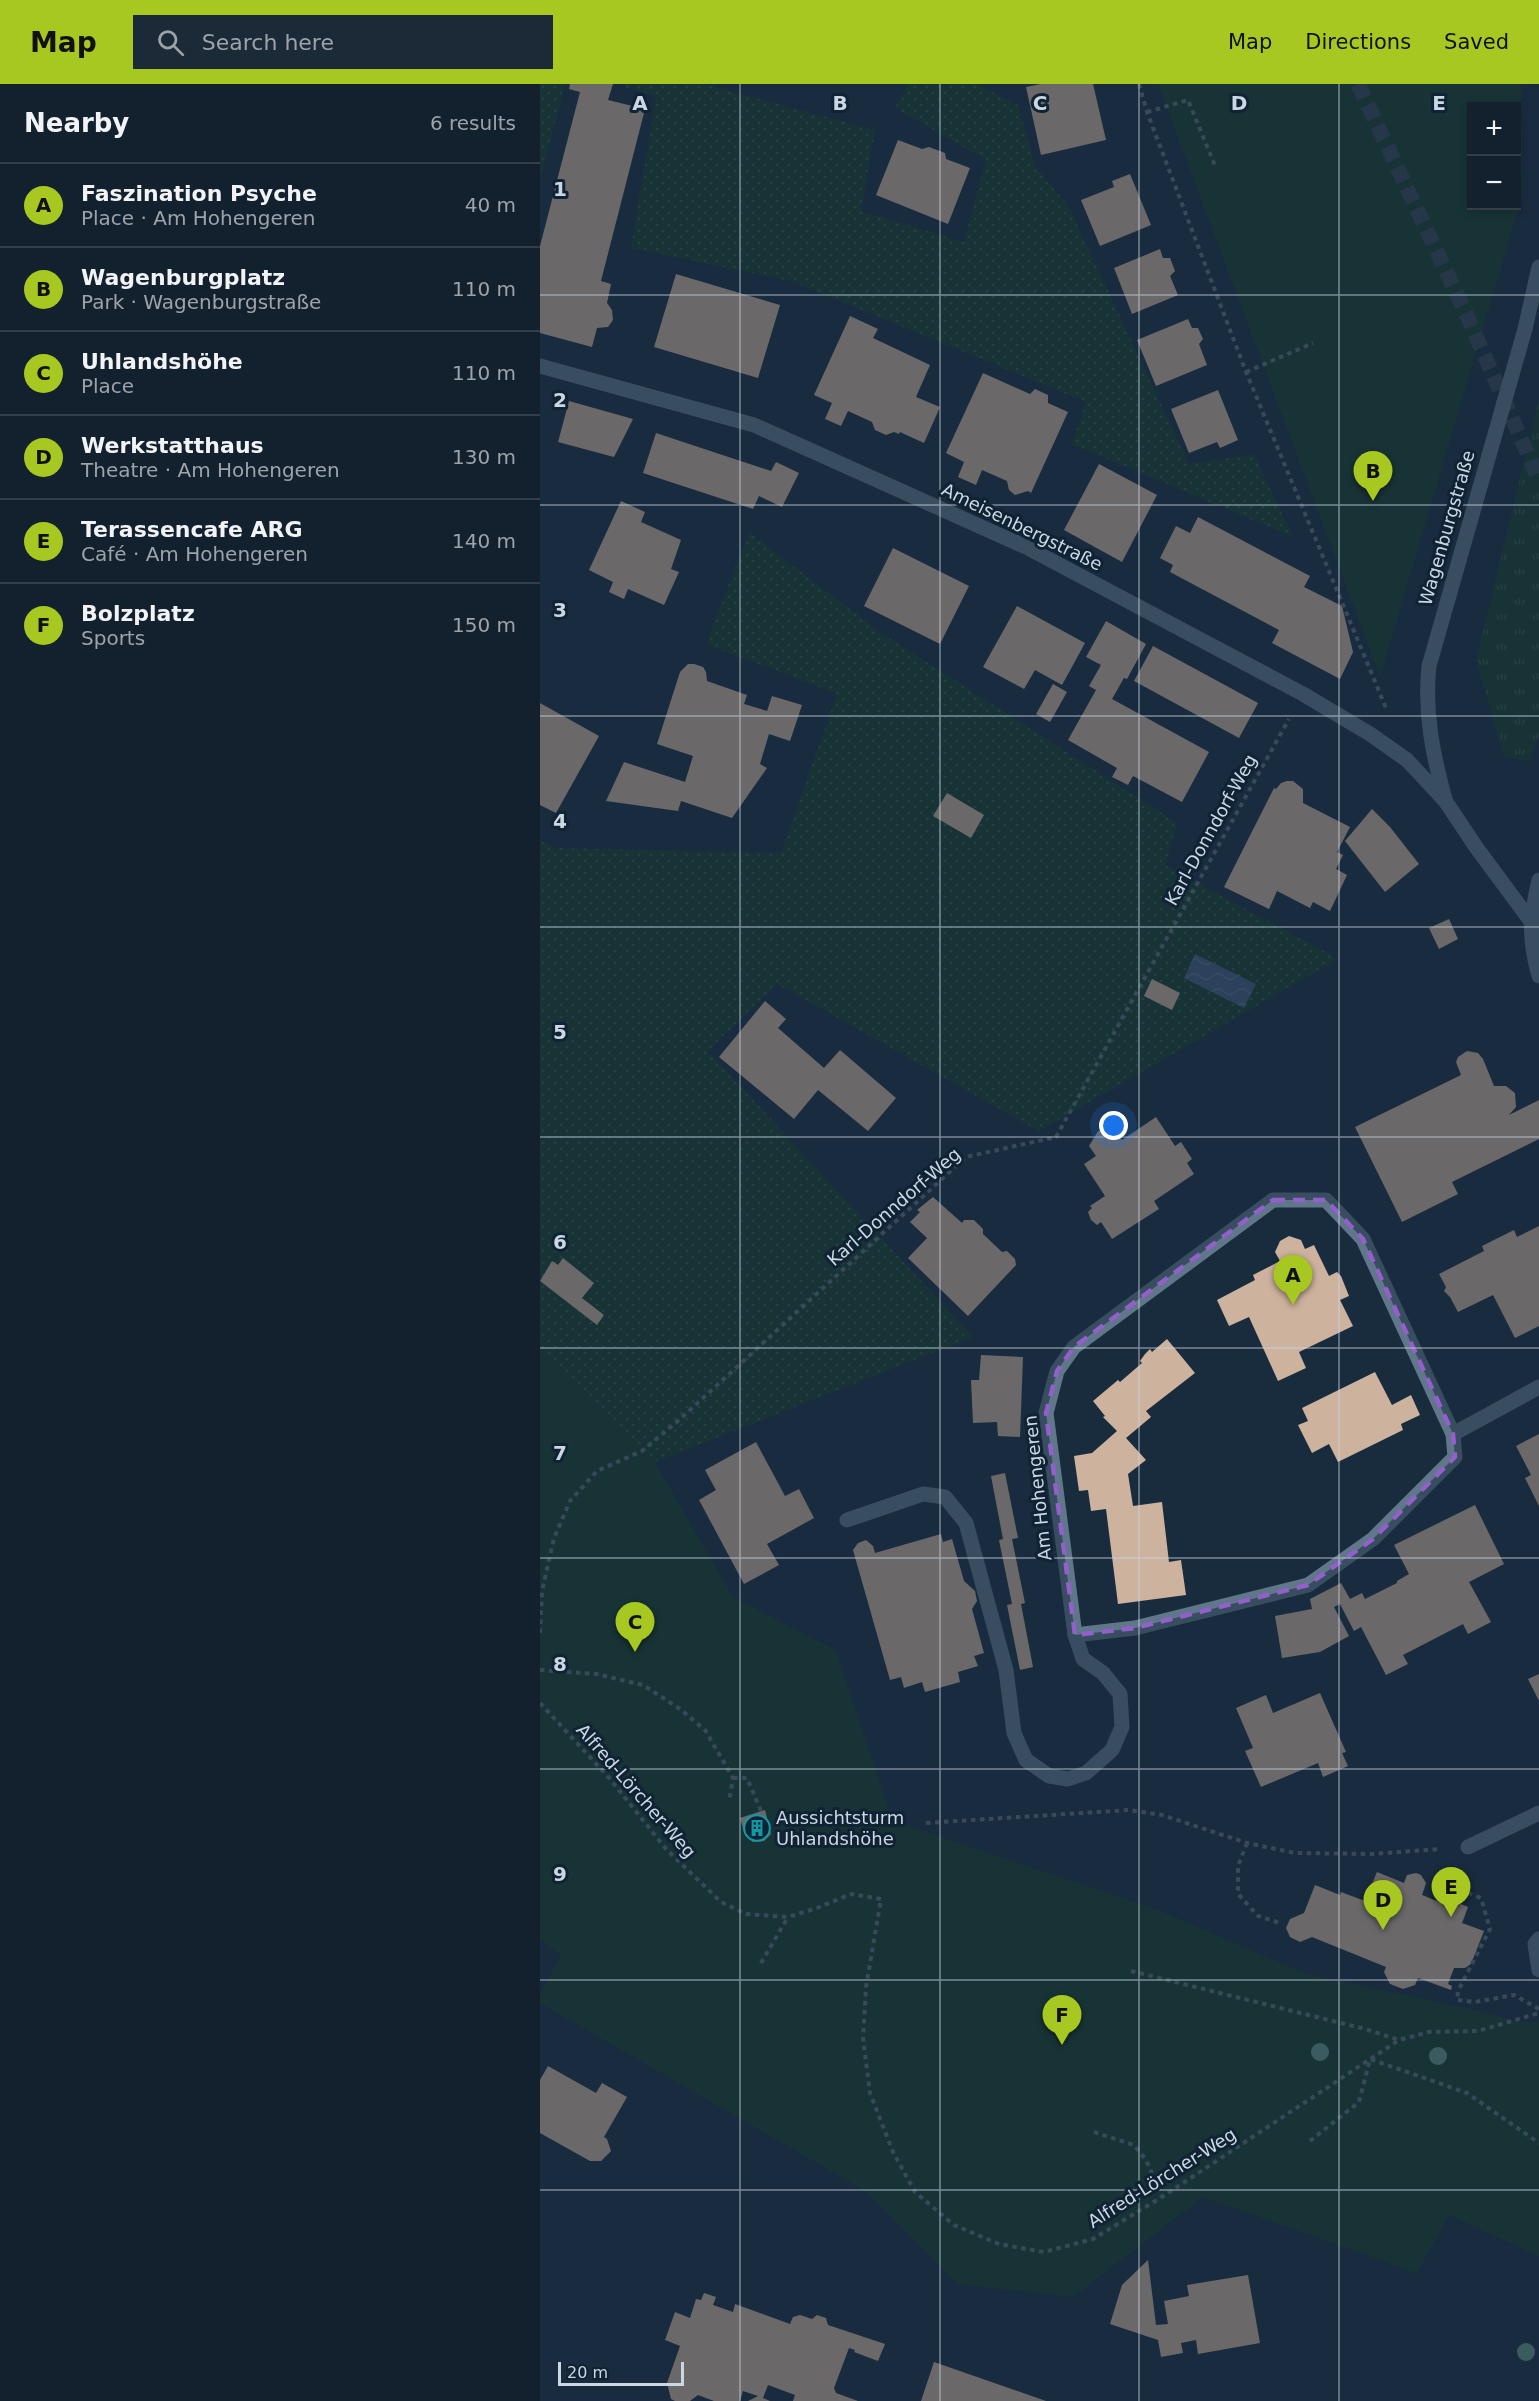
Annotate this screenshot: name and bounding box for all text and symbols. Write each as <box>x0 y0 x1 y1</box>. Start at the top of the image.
search box <box>133 15 553 69</box>
text: Map <box>30 26 97 59</box>
icon: search <box>154 26 187 59</box>
text: Search here <box>202 30 334 55</box>
text: Map <box>1228 30 1272 54</box>
text: Directions <box>1305 30 1411 54</box>
text: Saved <box>1444 30 1509 54</box>
text: A <box>632 91 648 115</box>
text: B <box>832 91 848 115</box>
text: C <box>1033 91 1047 115</box>
text: D <box>1231 91 1247 115</box>
text: E <box>1432 91 1446 115</box>
map controls <box>1467 102 1521 210</box>
button: + <box>1467 102 1521 156</box>
text: Nearby <box>24 108 129 138</box>
text: 6 results <box>430 111 516 135</box>
button: − <box>1467 156 1521 210</box>
text: 1 <box>553 177 567 201</box>
text: Faszination Psyche <box>81 181 317 206</box>
text: A <box>36 193 51 217</box>
text: 40 m <box>465 193 516 217</box>
text: Place · Am Hohengeren <box>81 206 315 230</box>
text: Wagenburgplatz <box>81 265 285 290</box>
text: B <box>36 277 51 301</box>
text: 110 m <box>452 277 516 301</box>
text: Park · Wagenburgstraße <box>81 290 321 314</box>
text: Uhlandshöhe <box>81 349 243 374</box>
text: C <box>36 361 51 385</box>
text: 110 m <box>452 361 516 385</box>
text: Place <box>81 374 134 398</box>
text: 2 <box>553 388 567 412</box>
text: Werkstatthaus <box>81 433 264 458</box>
text: D <box>35 445 52 469</box>
text: 130 m <box>452 445 516 469</box>
street label: Wagenburgstraße <box>1414 448 1479 608</box>
pin: B <box>1354 452 1392 501</box>
text: Theatre · Am Hohengeren <box>81 458 340 482</box>
street label: Ameisenbergstraße <box>938 479 1106 575</box>
text: Terassencafe ARG <box>81 517 303 542</box>
text: E <box>37 529 50 553</box>
text: 140 m <box>452 529 516 553</box>
text: Café · Am Hohengeren <box>81 542 308 566</box>
text: 3 <box>553 598 567 622</box>
text: Bolzplatz <box>81 601 195 626</box>
text: F <box>37 613 50 637</box>
text: 150 m <box>452 613 516 637</box>
text: Sports <box>81 626 145 650</box>
street label: Karl-Donndorf-Weg <box>1160 751 1261 909</box>
text: 4 <box>553 809 567 833</box>
text: 5 <box>553 1020 567 1044</box>
your location <box>1099 1111 1128 1140</box>
street label: Karl-Donndorf-Weg <box>823 1143 964 1270</box>
text: 6 <box>553 1230 567 1254</box>
pin: A <box>1274 1256 1312 1305</box>
street label: Am Hohengeren <box>1019 1414 1056 1562</box>
text: 7 <box>553 1441 567 1465</box>
pin: C <box>616 1602 655 1652</box>
text: 8 <box>553 1652 567 1676</box>
street label: Alfred-Lörcher-Weg <box>572 1719 700 1862</box>
place label: Aussichtsturm Uhlandshöhe <box>776 1807 904 1849</box>
building icon: Aussichtsturm Uhlandshöhe <box>742 1813 772 1843</box>
text: 9 <box>553 1862 567 1886</box>
pin: E <box>1432 1868 1470 1917</box>
pin: D <box>1364 1880 1402 1930</box>
pin: F <box>1042 1996 1082 2045</box>
street label: Alfred-Lörcher-Weg <box>1084 2123 1240 2232</box>
scale bar <box>558 2359 684 2386</box>
text: 20 m <box>567 2363 608 2382</box>

